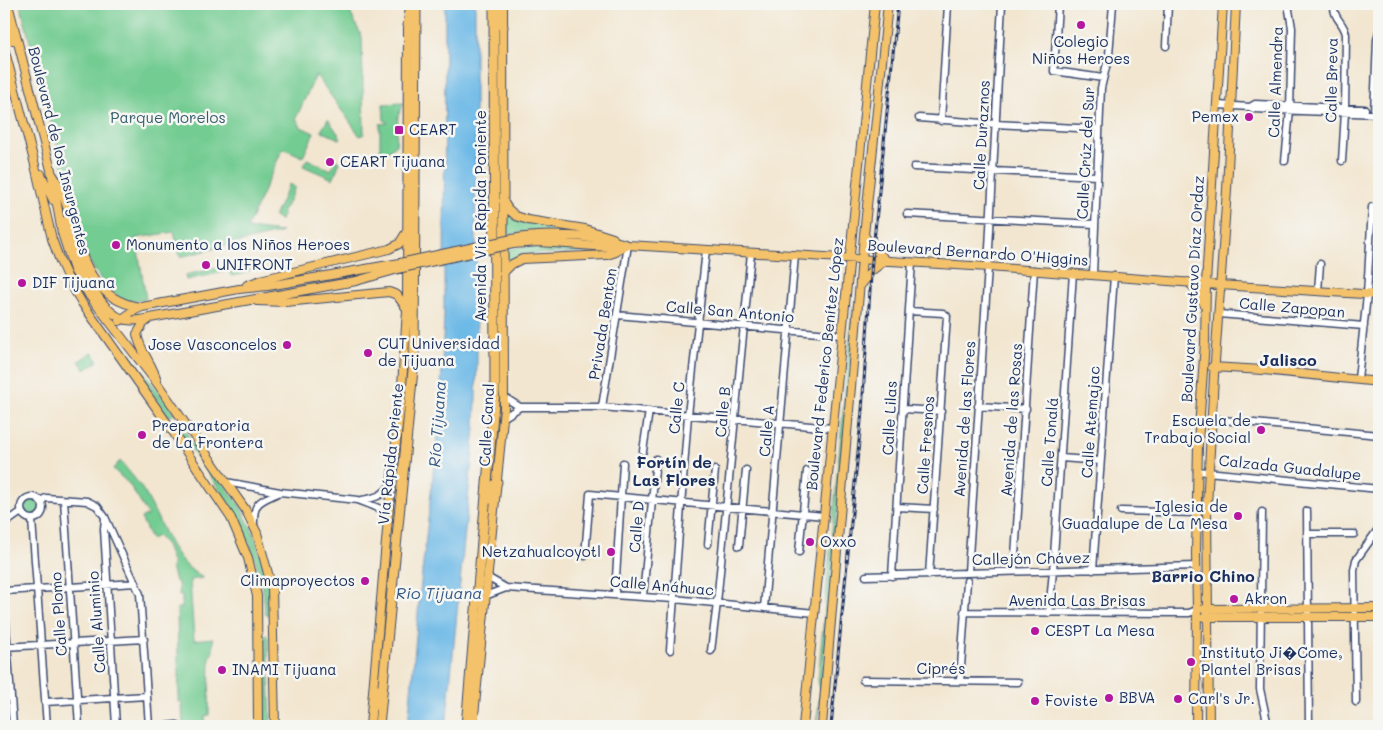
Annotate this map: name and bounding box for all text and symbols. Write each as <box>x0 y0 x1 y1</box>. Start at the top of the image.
marker: Colegio Niños Heroes <box>1075 19 1087 31</box>
street label: Calle Almendra <box>1263 26 1287 138</box>
place label: Colegio Niños Heroes <box>1032 31 1130 68</box>
street label: Calle Breva <box>1320 37 1342 123</box>
street label: Boulevard de los Insurgentes <box>24 44 96 257</box>
street label: Calle Duraznos <box>968 80 994 190</box>
street label: Calle Crúz del Sur <box>1072 86 1098 220</box>
place label: Pemex <box>1192 106 1239 126</box>
park label: Parque Morelos <box>110 107 226 127</box>
street label: Avenida Vía Rápida Poniente <box>470 110 490 322</box>
marker: Pemex <box>1243 111 1255 123</box>
place label: CEART <box>409 119 457 139</box>
marker: CEART <box>393 124 405 136</box>
place label: CEART Tijuana <box>340 151 446 171</box>
marker: CEART Tijuana <box>324 156 336 168</box>
street label: Boulevard Gustavo Díaz Ordaz <box>1176 175 1208 403</box>
place label: Monumento a los Niños Heroes <box>126 234 350 254</box>
street label: Boulevard Bernardo O'Higgins <box>867 234 1089 270</box>
street label: Boulevard Federico Benítez López <box>801 237 847 491</box>
marker: Monumento a los Niños Heroes <box>110 239 122 251</box>
place label: UNIFRONT <box>216 254 293 274</box>
marker: UNIFRONT <box>200 259 212 271</box>
street label: Privada Benton <box>583 267 621 381</box>
place label: DIF Tijuana <box>32 272 115 292</box>
marker: DIF Tijuana <box>16 277 28 289</box>
street label: Calle Zapopan <box>1238 292 1346 322</box>
street label: Calle San Antonio <box>665 295 795 327</box>
place label: CUT Universidad de Tijuana <box>378 333 500 370</box>
place label: Jose Vasconcelos <box>148 334 277 354</box>
marker: Jose Vasconcelos <box>281 339 293 351</box>
street label: Avenida de las Flores <box>949 340 979 498</box>
street label: Avenida de las Rosas <box>996 342 1026 497</box>
marker: CUT Universidad de Tijuana <box>362 347 374 359</box>
district label: Jalisco <box>1259 349 1317 370</box>
street label: Calle Atemajac <box>1076 365 1104 479</box>
water label: Río Tijuana <box>423 380 450 468</box>
street label: Calle Lilas <box>877 380 901 456</box>
street label: Calle C <box>663 381 689 435</box>
street label: Vía Rápida Oriente <box>373 382 407 526</box>
street label: Calle Canal <box>474 383 498 467</box>
street label: Calle B <box>710 386 734 438</box>
street label: Calle Fresnos <box>912 395 938 495</box>
street label: Calle Tonalá <box>1036 396 1062 487</box>
street label: Calle A <box>754 404 778 458</box>
place label: Escuela de Trabajo Social <box>1144 410 1251 447</box>
place label: Preparatoria de La Frontera <box>152 415 264 452</box>
marker: Escuela de Trabajo Social <box>1255 424 1267 436</box>
marker: Preparatoria de La Frontera <box>136 429 148 441</box>
street label: Calzada Guadalupe <box>1218 450 1362 484</box>
district label: Fortín de Las Flores <box>632 451 716 490</box>
place label: Iglesia de Guadalupe de La Mesa <box>1062 496 1228 533</box>
street label: Calle D <box>624 500 648 554</box>
marker: Iglesia de Guadalupe de La Mesa <box>1232 510 1244 522</box>
place label: Oxxo <box>820 531 856 551</box>
marker: Oxxo <box>804 536 816 548</box>
place label: Netzahualcoyotl <box>482 541 601 561</box>
marker: Netzahualcoyotl <box>605 546 617 558</box>
street label: Callejón Chávez <box>972 547 1090 569</box>
district label: Barrio Chino <box>1151 565 1255 586</box>
street label: Calle Aluminio <box>82 570 110 674</box>
place label: Climaproyectos <box>240 570 355 590</box>
street label: Calle Anáhuac <box>609 570 715 600</box>
street label: Calle Plomo <box>45 571 71 657</box>
marker: Climaproyectos <box>359 575 371 587</box>
water label: Rio Tijuana <box>396 582 482 603</box>
place label: Akron <box>1244 588 1287 608</box>
street label: Avenida Las Brisas <box>1008 590 1146 610</box>
marker: Akron <box>1228 593 1240 605</box>
place label: CESPT La Mesa <box>1045 620 1155 640</box>
marker: CESPT La Mesa <box>1029 625 1041 637</box>
place label: Instituto Ji�Come, Plantel Brisas <box>1201 642 1343 679</box>
marker: Instituto Ji�Come, Plantel Brisas <box>1185 656 1197 668</box>
street label: Ciprés <box>917 658 965 678</box>
place label: INAMI Tijuana <box>232 659 337 679</box>
marker: INAMI Tijuana <box>216 664 228 676</box>
place label: BBVA <box>1119 687 1155 707</box>
place label: Carl's Jr. <box>1188 688 1255 708</box>
place label: Foviste <box>1045 690 1098 710</box>
marker: BBVA <box>1103 692 1115 704</box>
marker: Carl's Jr. <box>1172 693 1184 705</box>
marker: Foviste <box>1029 695 1041 707</box>

